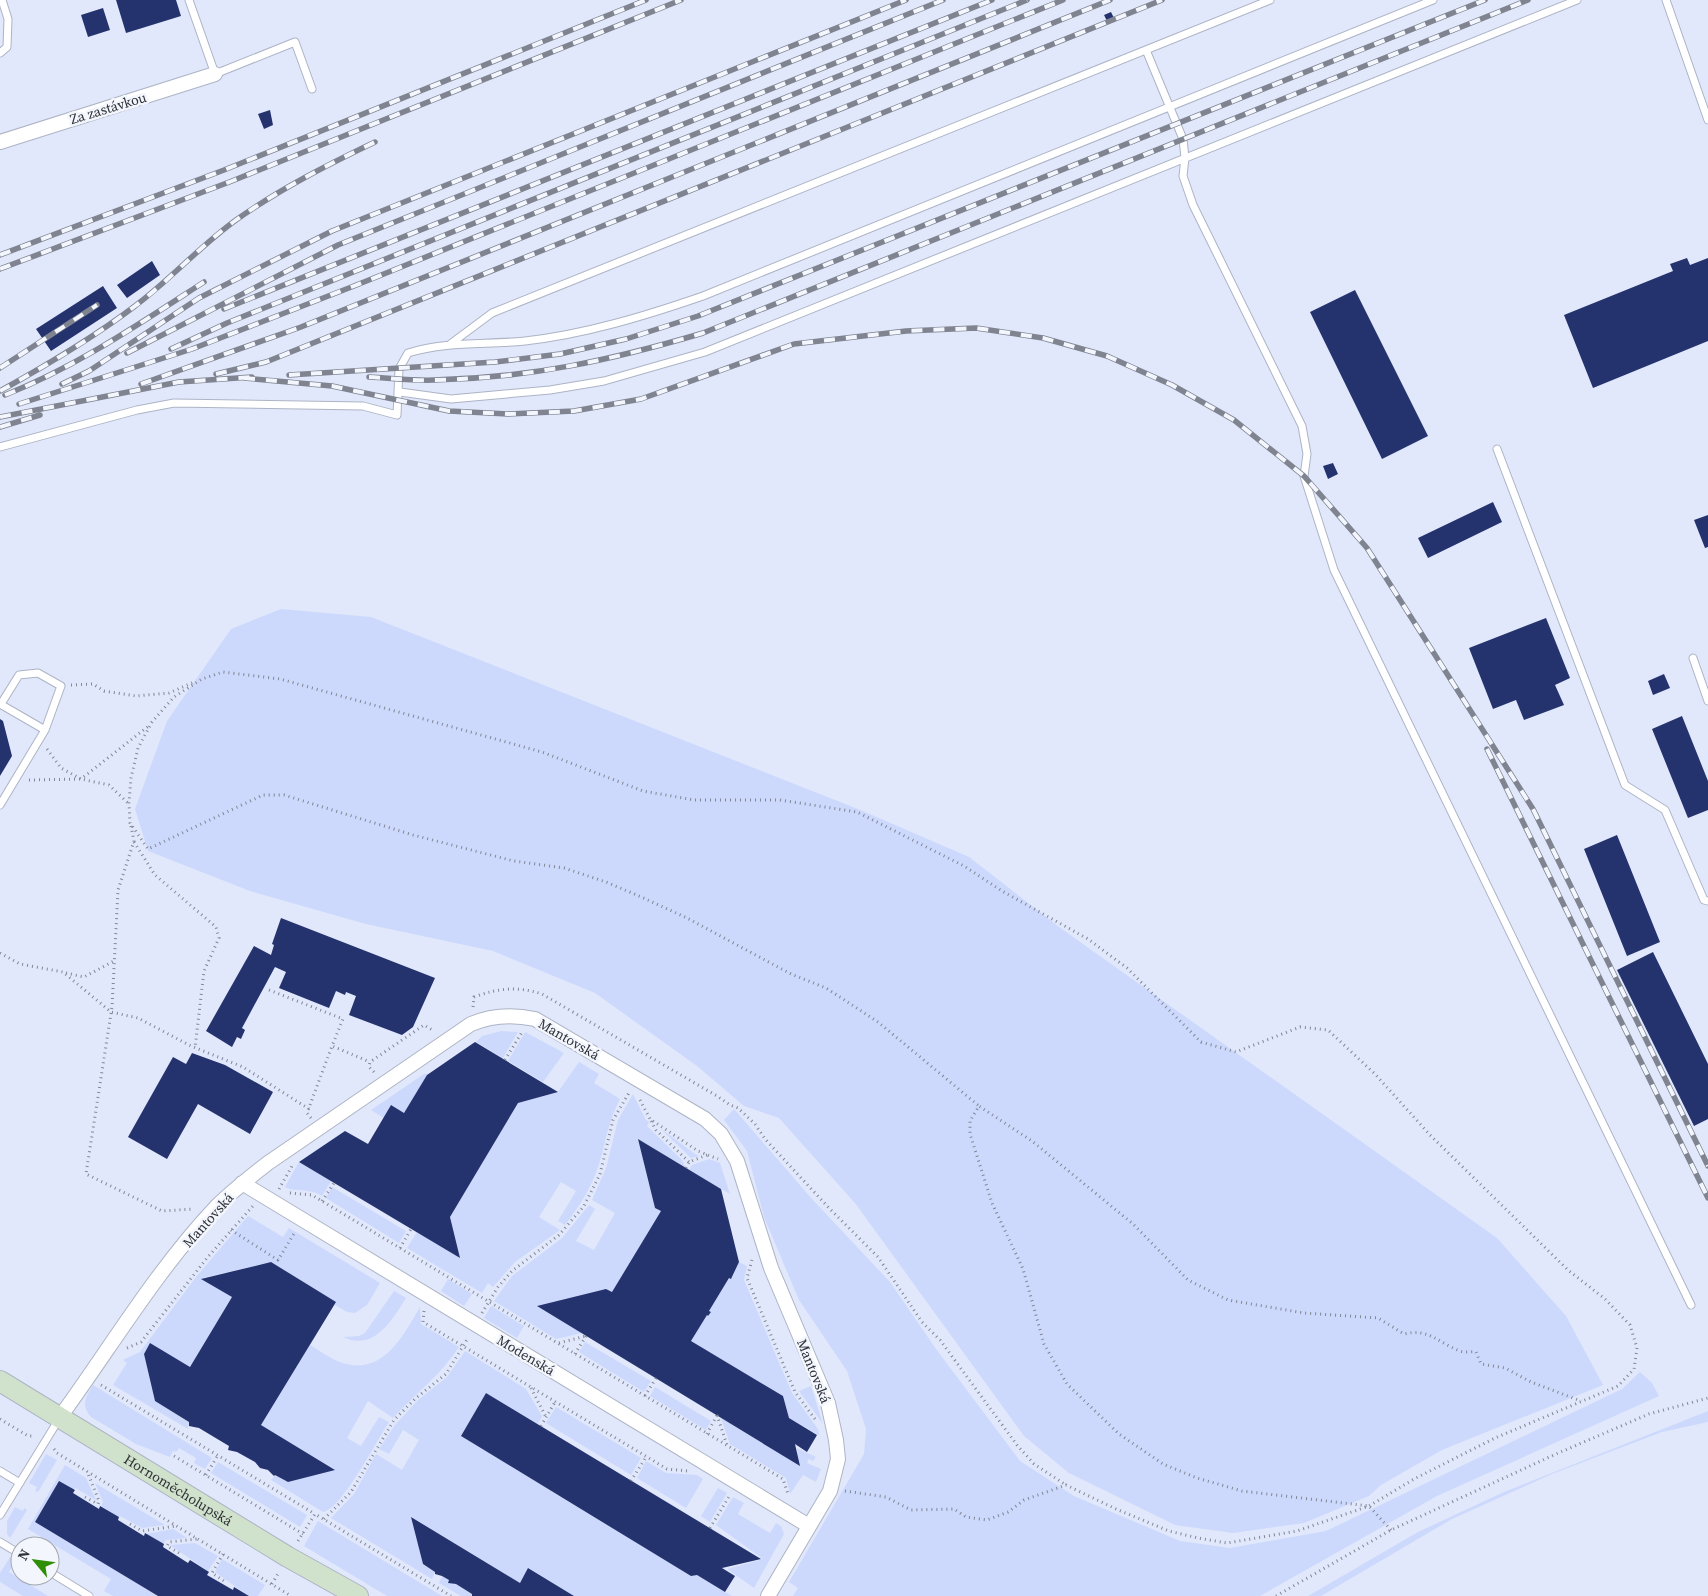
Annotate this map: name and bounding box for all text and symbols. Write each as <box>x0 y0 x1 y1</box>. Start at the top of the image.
street label: Za zastávkou <box>67 87 149 129</box>
street label: Mantovská <box>535 1013 604 1065</box>
street label: Mantovská <box>178 1188 239 1252</box>
street label: Modenská <box>493 1330 559 1381</box>
street label: Mantovská <box>792 1336 836 1407</box>
street label: Hornoměcholupská <box>120 1449 237 1531</box>
north arrow <box>10 1536 60 1586</box>
text: N <box>12 1545 35 1564</box>

